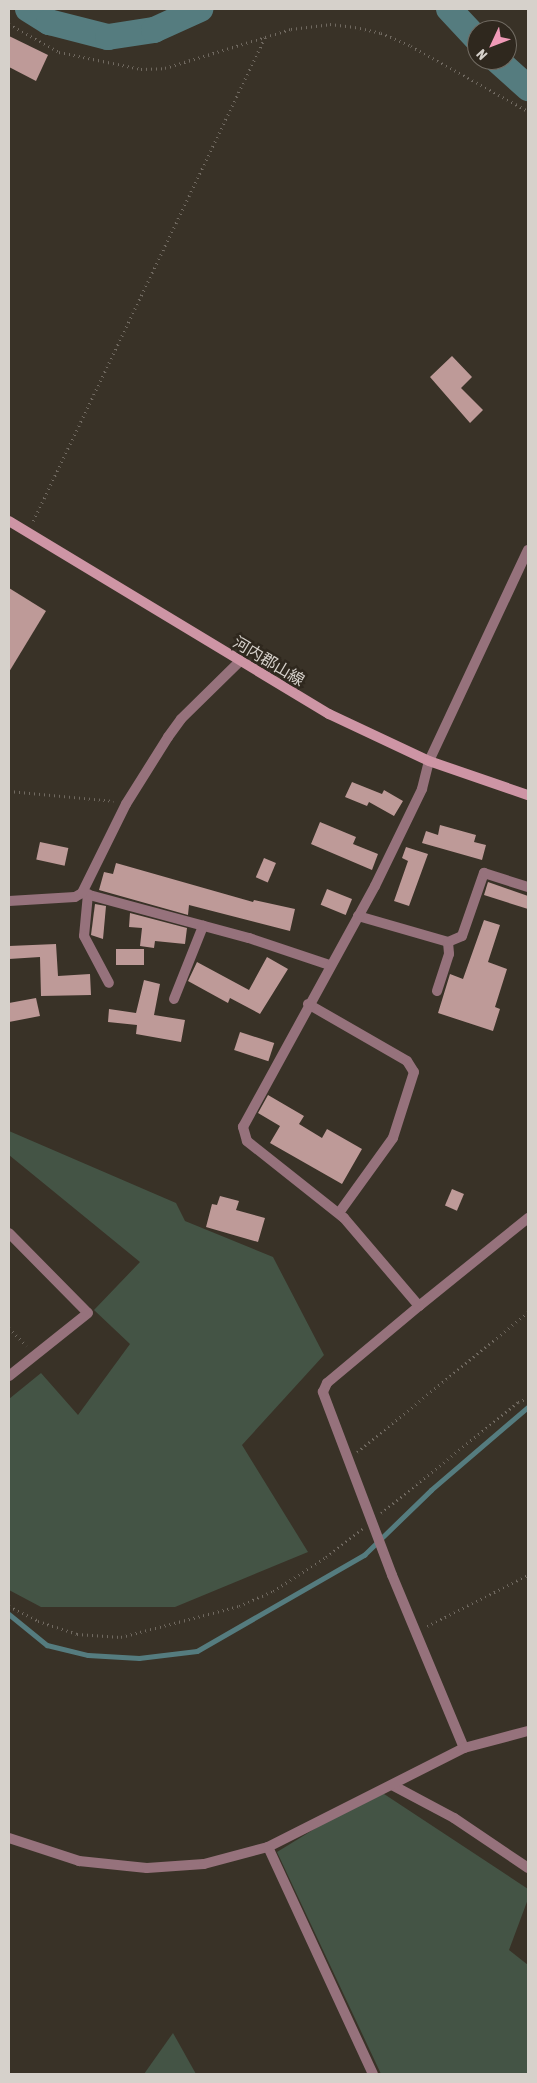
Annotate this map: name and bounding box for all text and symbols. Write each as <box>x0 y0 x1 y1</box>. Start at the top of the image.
north arrow <box>467 20 517 70</box>
text: N <box>473 46 490 63</box>
street label: 河内郡山線 <box>230 632 308 690</box>

